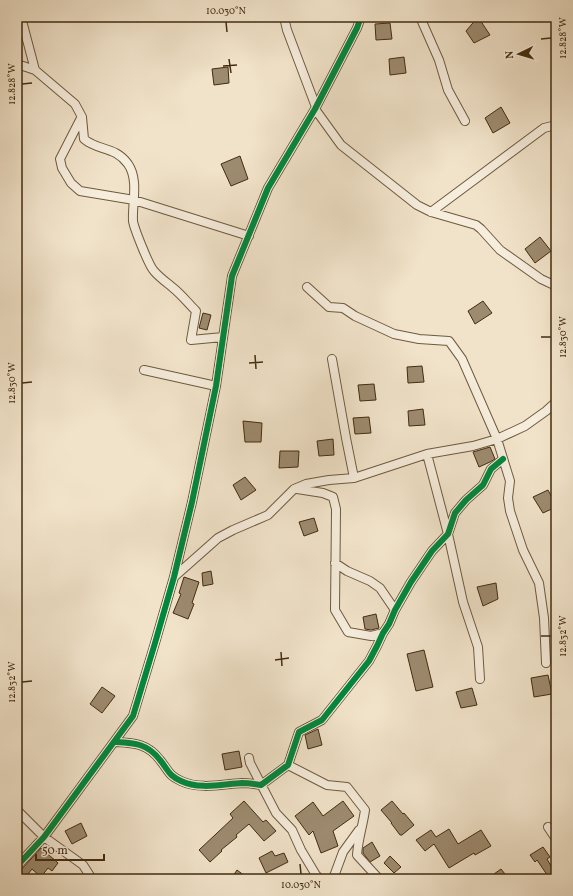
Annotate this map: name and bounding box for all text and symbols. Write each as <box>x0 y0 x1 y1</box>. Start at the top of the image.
text: 10.030°N <box>206 4 247 18</box>
text: 12.828°W <box>556 17 570 59</box>
north arrow <box>499 34 539 74</box>
text: N <box>503 50 518 59</box>
text: 12.828°W <box>5 63 19 105</box>
text: 12.830°W <box>556 316 570 358</box>
text: 12.830°W <box>5 362 19 404</box>
text: 12.832°W <box>556 615 570 657</box>
text: 12.832°W <box>5 661 19 703</box>
scale bar <box>36 836 104 862</box>
text: 50 m <box>42 843 68 859</box>
text: 10.030°N <box>281 878 322 892</box>

